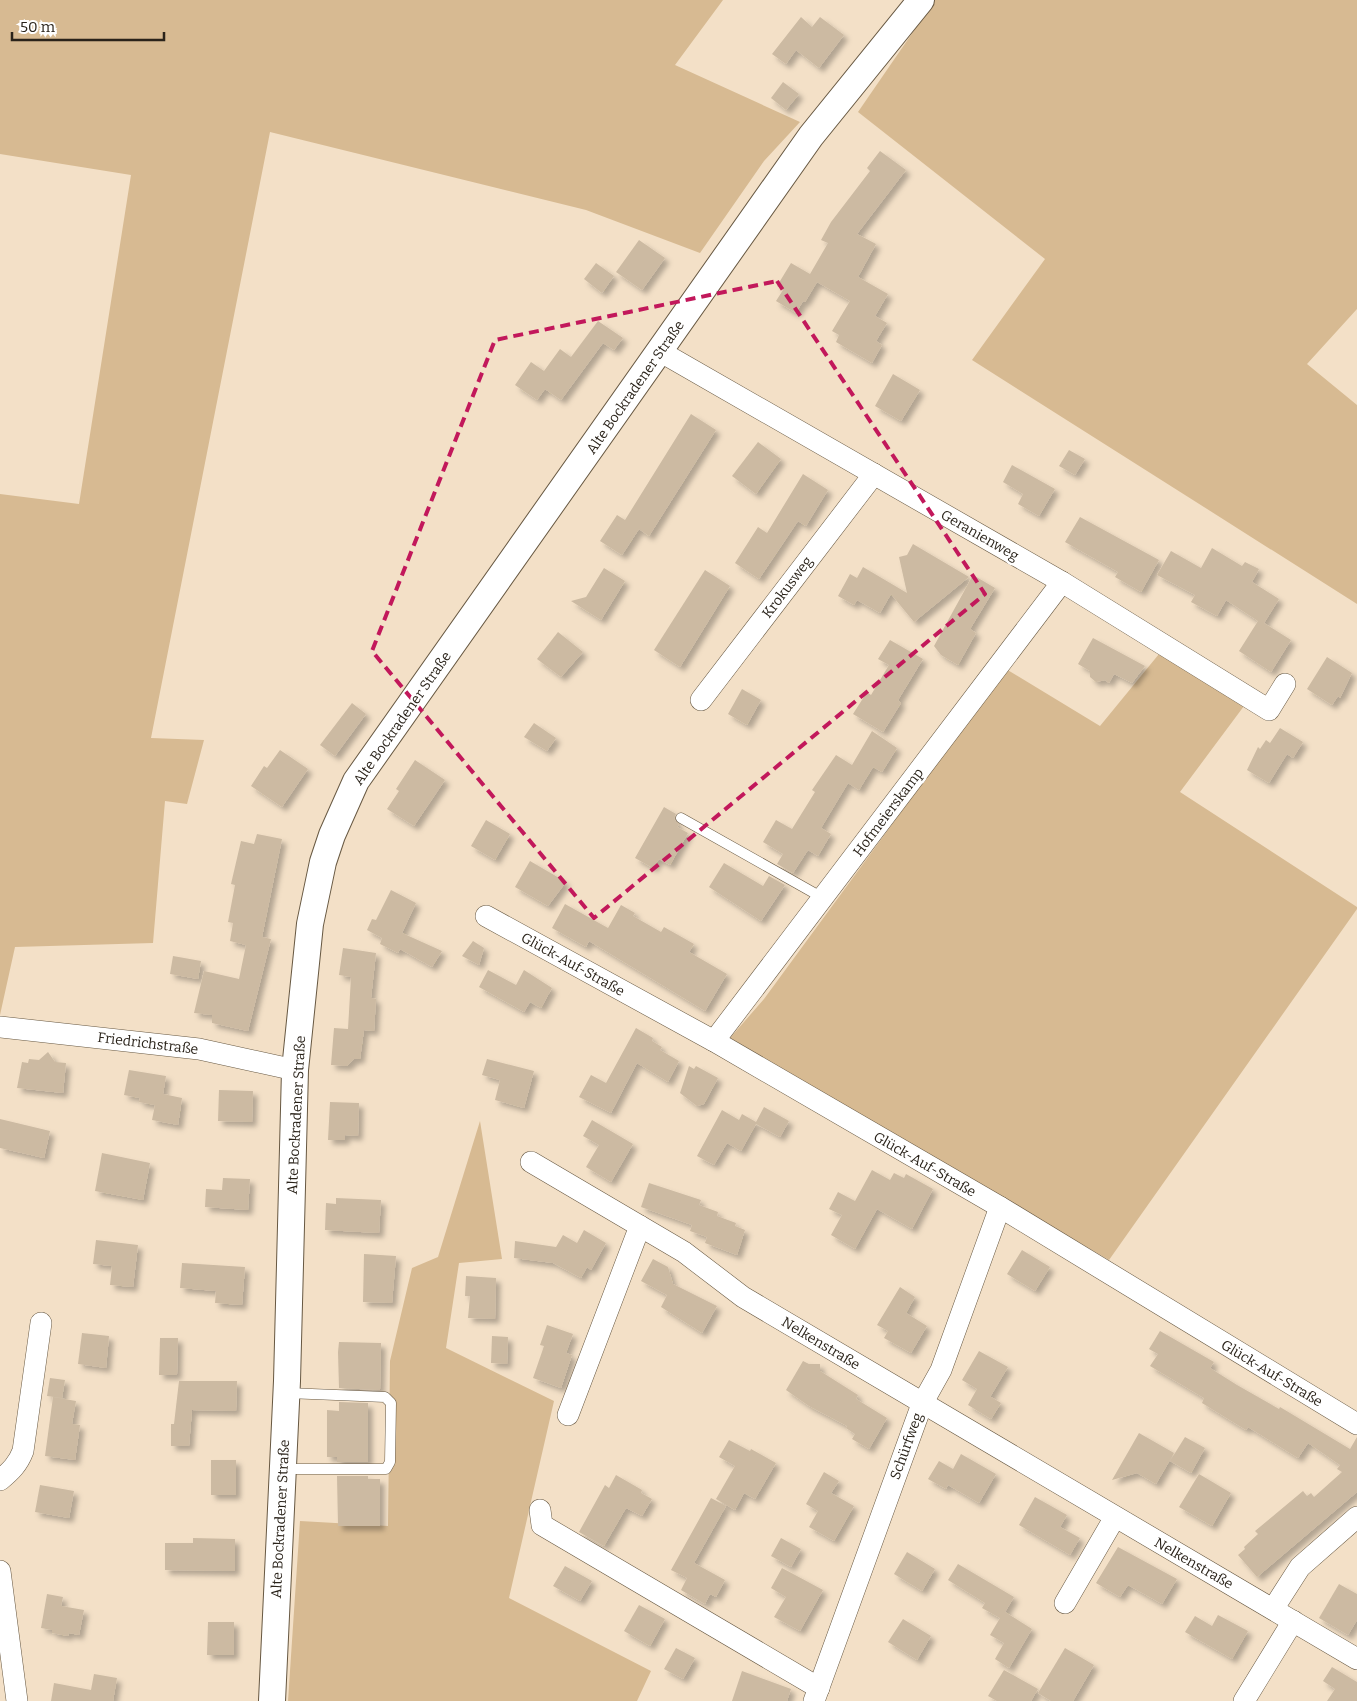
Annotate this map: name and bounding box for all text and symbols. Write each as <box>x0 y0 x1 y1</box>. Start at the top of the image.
scale bar <box>12 10 165 42</box>
text: 50 m <box>20 18 56 36</box>
street label: Alte Bockradener Straße <box>583 317 688 457</box>
street label: Geranienweg <box>938 506 1022 565</box>
street label: Krokusweg <box>759 553 816 622</box>
street label: Alte Bockradener Straße <box>350 648 455 788</box>
street label: Hofmeierskamp <box>850 765 927 860</box>
street label: Glück-Auf-Straße <box>518 929 627 1000</box>
street label: Friedrichstraße <box>97 1029 199 1058</box>
street label: Alte Bockradener Straße <box>284 1035 309 1195</box>
street label: Glück-Auf-Straße <box>870 1128 979 1201</box>
street label: Nelkenstraße <box>779 1313 863 1373</box>
street label: Glück-Auf-Straße <box>1218 1336 1326 1410</box>
street label: Schürfweg <box>887 1410 926 1482</box>
street label: Alte Bockradener Straße <box>268 1439 293 1599</box>
street label: Nelkenstraße <box>1151 1534 1236 1593</box>

